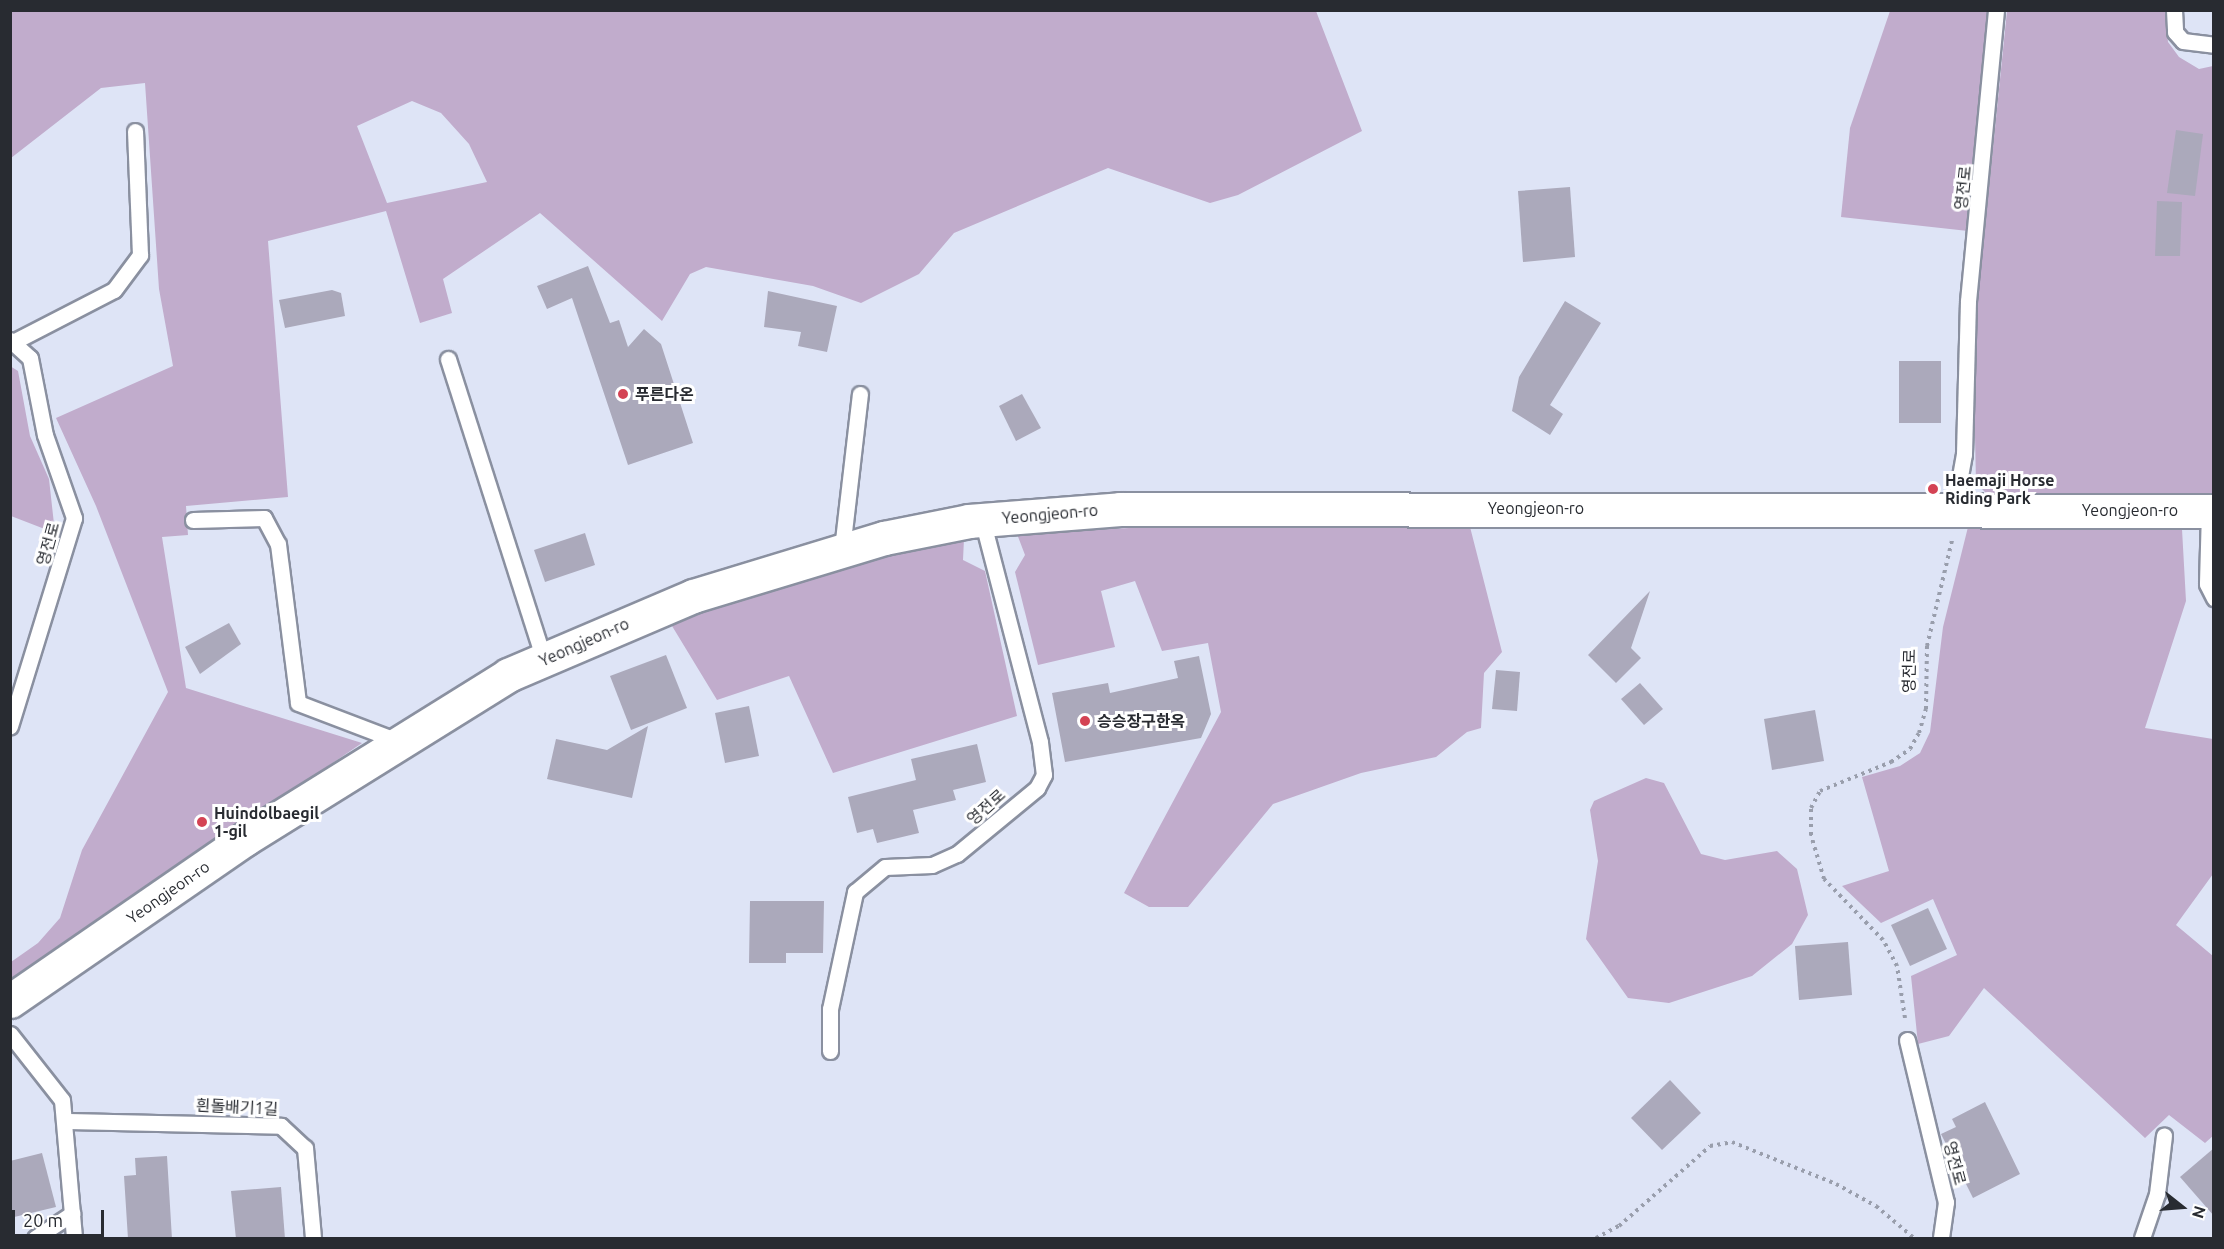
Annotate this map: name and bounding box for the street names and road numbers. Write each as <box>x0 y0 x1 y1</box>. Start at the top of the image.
street label: 영전로 <box>1951 165 1975 211</box>
street label: Yeongjeon-ro <box>1488 498 1584 518</box>
street label: Yeongjeon-ro <box>1001 500 1099 528</box>
street label: Yeongjeon-ro <box>2082 500 2178 520</box>
street label: 영전로 <box>33 520 63 568</box>
street label: Yeongjeon-ro <box>536 614 632 670</box>
street label: 영전로 <box>1899 649 1919 693</box>
street label: 영전로 <box>963 785 1009 829</box>
street label: Yeongjeon-ro <box>123 856 213 928</box>
street label: 흰돌배기1길 <box>195 1095 279 1119</box>
street label: 영전로 <box>1940 1139 1970 1187</box>

